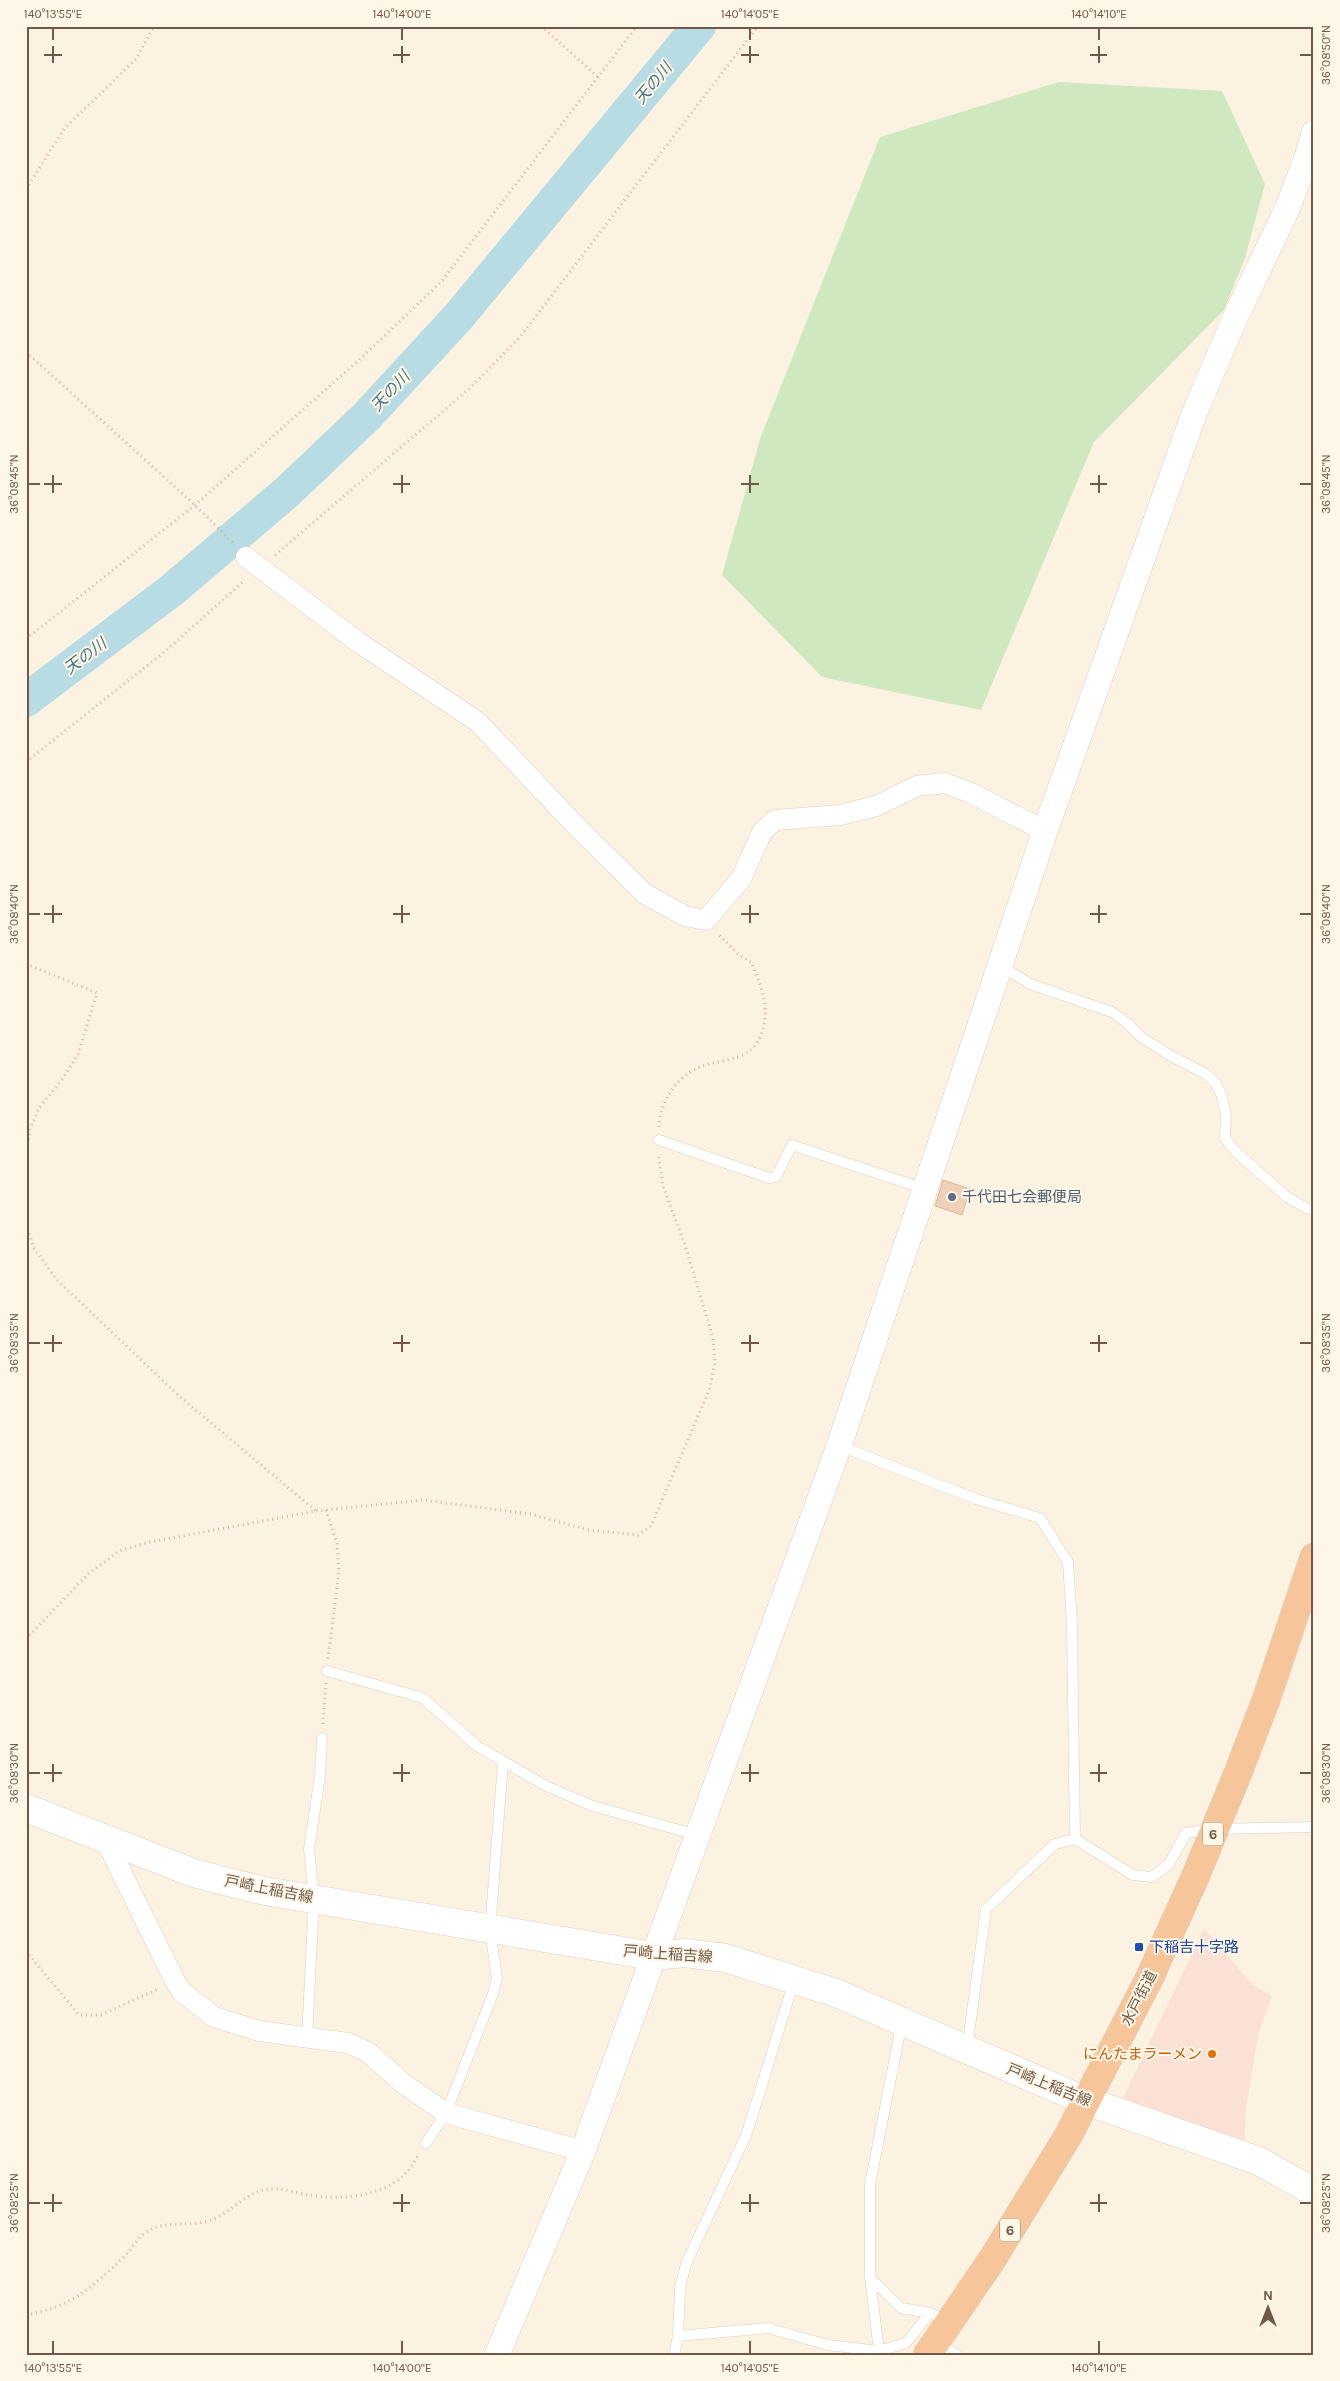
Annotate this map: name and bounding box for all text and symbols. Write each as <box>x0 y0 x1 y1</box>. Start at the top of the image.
text: 140°13'55"E <box>24 7 82 21</box>
text: 140°14'00"E <box>373 7 431 21</box>
text: 140°14'05"E <box>721 7 779 21</box>
text: 140°14'10"E <box>1071 7 1127 21</box>
text: 36°08'50"N <box>1319 25 1333 85</box>
water label: 天の川 <box>630 57 677 107</box>
water label: 天の川 <box>367 366 415 415</box>
text: 36°08'45"N <box>7 454 21 514</box>
text: 36°08'45"N <box>1319 454 1333 514</box>
water label: 天の川 <box>60 633 111 678</box>
text: 36°08'40"N <box>7 884 21 944</box>
text: 36°08'40"N <box>1319 884 1333 944</box>
place label: 千代田七会郵便局 <box>962 1188 1082 1206</box>
marker: 千代田七会郵便局 <box>946 1191 958 1203</box>
text: 36°08'35"N <box>7 1313 21 1373</box>
text: 36°08'35"N <box>1319 1313 1333 1373</box>
text: 36°08'30"N <box>7 1743 21 1803</box>
text: 36°08'30"N <box>1319 1743 1333 1803</box>
road number: 6 <box>1203 1822 1223 1846</box>
street label: 戸崎上稲吉線 <box>223 1872 315 1906</box>
place label: 下稲吉十字路 <box>1149 1938 1239 1956</box>
marker: 下稲吉十字路 <box>1133 1941 1145 1953</box>
street label: 戸崎上稲吉線 <box>622 1942 714 1966</box>
street label: 水戸街道 <box>1117 1967 1161 2029</box>
place label: にんたまラーメン <box>1083 2045 1202 2063</box>
marker: にんたまラーメン <box>1206 2048 1218 2060</box>
street label: 戸崎上稲吉線 <box>1004 2060 1094 2110</box>
text: 36°08'25"N <box>7 2173 21 2233</box>
text: 36°08'25"N <box>1319 2173 1333 2233</box>
road number: 6 <box>1000 2218 1020 2242</box>
north arrow <box>1242 2284 1292 2334</box>
text: N <box>1263 2287 1273 2304</box>
text: 140°13'55"E <box>24 2361 82 2375</box>
text: 140°14'00"E <box>373 2361 431 2375</box>
text: 140°14'05"E <box>721 2361 779 2375</box>
text: 140°14'10"E <box>1071 2361 1127 2375</box>

